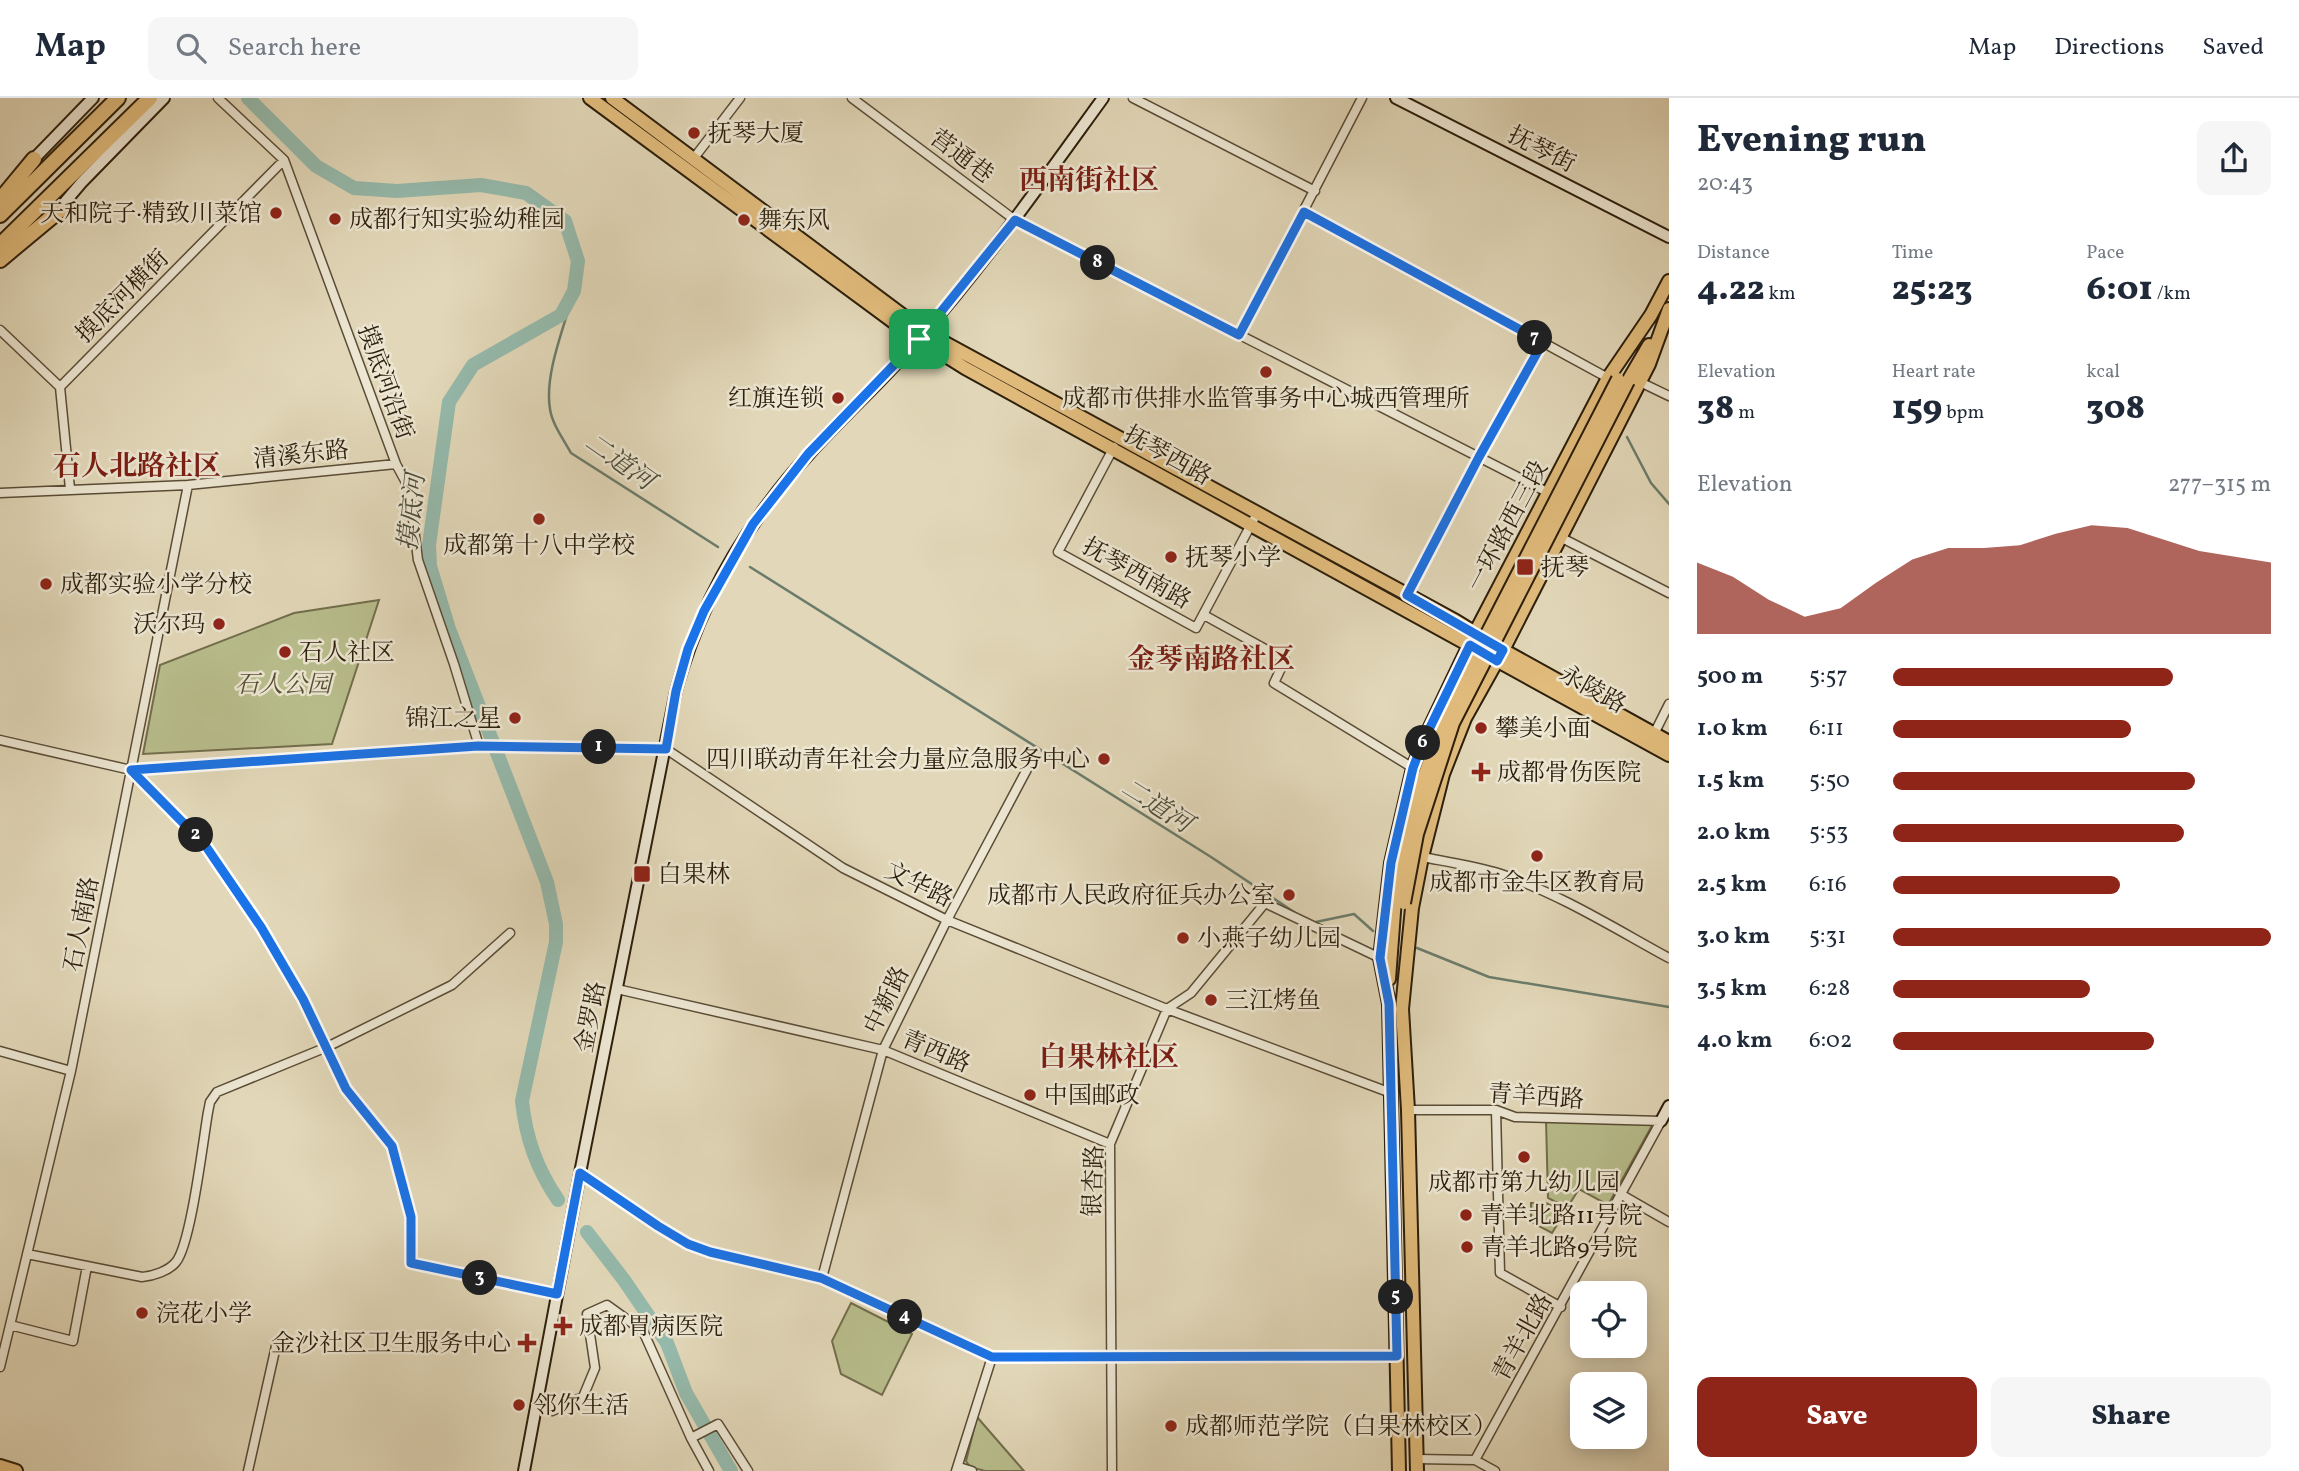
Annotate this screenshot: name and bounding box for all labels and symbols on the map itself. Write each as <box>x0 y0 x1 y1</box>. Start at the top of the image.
place label: 抚琴大厦 <box>708 118 804 152</box>
street label: 抚琴街 <box>1501 119 1581 182</box>
street label: 营通巷 <box>922 122 1000 193</box>
marker: 抚琴大厦 <box>686 125 702 141</box>
district label: 西南街社区 <box>1019 162 1159 201</box>
place label: 天和院子·精致川菜馆 <box>40 198 262 232</box>
place label: 成都行知实验幼稚园 <box>349 204 565 238</box>
marker: 天和院子·精致川菜馆 <box>268 205 284 221</box>
place label: 舞东风 <box>758 205 830 239</box>
marker: 成都行知实验幼稚园 <box>327 211 343 227</box>
marker: 舞东风 <box>736 212 752 228</box>
street label: 摸底河横街 <box>69 243 178 352</box>
pin: 8 <box>1080 246 1116 280</box>
pin <box>889 309 949 369</box>
street label: 摸底河沿街 <box>348 320 421 445</box>
pin: 7 <box>1518 320 1552 356</box>
marker: 成都市供排水监管事务中心城西管理所 <box>1258 364 1274 380</box>
place label: 红旗连锁 <box>728 383 824 417</box>
place label: 成都市供排水监管事务中心城西管理所 <box>1062 383 1470 417</box>
marker: 红旗连锁 <box>830 390 846 406</box>
street label: 抚琴西路 <box>1117 419 1217 495</box>
water label: 二道河 <box>577 426 664 502</box>
street label: 清溪东路 <box>252 434 351 478</box>
district label: 石人北路社区 <box>53 448 221 487</box>
street label: 一环路西三段 <box>1460 455 1558 598</box>
water label: 摸底河 <box>391 468 435 553</box>
marker: 成都第十八中学校 <box>531 511 547 527</box>
place label: 成都第十八中学校 <box>443 530 635 564</box>
street label: 抚琴西南路 <box>1075 531 1197 619</box>
place label: 抚琴小学 <box>1185 542 1281 576</box>
marker: 抚琴小学 <box>1163 549 1179 565</box>
place label: 抚琴 <box>1541 552 1589 586</box>
marker: 抚琴 <box>1515 557 1535 577</box>
place label: 成都实验小学分校 <box>60 569 252 603</box>
marker: 成都实验小学分校 <box>38 576 54 592</box>
place label: 沃尔玛 <box>133 609 205 643</box>
marker: 沃尔玛 <box>211 616 227 632</box>
place label: 石人社区 <box>299 637 395 671</box>
district label: 金琴南路社区 <box>1127 641 1295 680</box>
marker: 石人社区 <box>277 644 293 660</box>
street label: 永陵路 <box>1552 658 1632 723</box>
park label: 石人公园 <box>235 669 335 703</box>
place label: 锦江之星 <box>405 703 501 737</box>
marker: 锦江之星 <box>507 710 523 726</box>
place label: 攀美小面 <box>1495 713 1591 747</box>
marker: 攀美小面 <box>1473 720 1489 736</box>
pin: 6 <box>1406 726 1440 760</box>
pin: 1 <box>582 730 616 764</box>
place label: 四川联动青年社会力量应急服务中心 <box>706 744 1090 778</box>
marker: 四川联动青年社会力量应急服务中心 <box>1096 751 1112 767</box>
place label: 成都骨伤医院 <box>1497 757 1641 791</box>
marker: 成都骨伤医院 <box>1471 762 1491 782</box>
water label: 二道河 <box>1113 771 1202 845</box>
pin: 2 <box>178 818 214 852</box>
marker: 成都市金牛区教育局 <box>1529 848 1545 864</box>
street label: 文华路 <box>878 855 958 917</box>
place label: 白果林 <box>658 859 730 893</box>
marker: 白果林 <box>632 864 652 884</box>
place label: 成都市金牛区教育局 <box>1429 867 1645 901</box>
street label: 石人南路 <box>57 874 109 975</box>
place label: 成都市人民政府征兵办公室 <box>987 880 1275 914</box>
marker: 成都市人民政府征兵办公室 <box>1281 887 1297 903</box>
place label: 小燕子幼儿园 <box>1197 923 1341 957</box>
marker: 小燕子幼儿园 <box>1175 930 1191 946</box>
street label: 中新路 <box>857 961 919 1041</box>
street label: 金罗路 <box>568 979 616 1056</box>
place label: 三江烤鱼 <box>1225 985 1321 1019</box>
marker: 三江烤鱼 <box>1203 992 1219 1008</box>
street label: 青西路 <box>895 1023 975 1083</box>
district label: 白果林社区 <box>1039 1039 1179 1078</box>
street label: 青羊西路 <box>1487 1078 1585 1118</box>
place label: 中国邮政 <box>1044 1080 1140 1114</box>
marker: 中国邮政 <box>1022 1087 1038 1103</box>
street label: 银杏路 <box>1077 1144 1113 1218</box>
marker: 成都市第九幼儿园 <box>1516 1149 1532 1165</box>
place label: 成都市第九幼儿园 <box>1428 1167 1620 1201</box>
place label: 青羊北路11号院 <box>1480 1200 1643 1234</box>
marker: 青羊北路11号院 <box>1458 1207 1474 1223</box>
place label: 青羊北路9号院 <box>1481 1232 1637 1266</box>
marker: 青羊北路9号院 <box>1459 1239 1475 1255</box>
pin: 3 <box>462 1260 498 1296</box>
pin: 5 <box>1378 1280 1414 1314</box>
street label: 青羊北路 <box>1486 1288 1562 1388</box>
place label: 浣花小学 <box>156 1298 252 1332</box>
pin: 4 <box>888 1300 922 1334</box>
marker: 浣花小学 <box>134 1305 150 1321</box>
place label: 成都胃病医院 <box>579 1311 723 1345</box>
marker: 成都胃病医院 <box>553 1316 573 1336</box>
place label: 金沙社区卫生服务中心 <box>271 1328 511 1362</box>
marker: 金沙社区卫生服务中心 <box>517 1333 537 1353</box>
place label: 邻你生活 <box>533 1390 629 1424</box>
marker: 邻你生活 <box>511 1397 527 1413</box>
place label: 成都师范学院（白果林校区） <box>1185 1411 1497 1445</box>
marker: 成都师范学院（白果林校区） <box>1163 1418 1179 1434</box>

